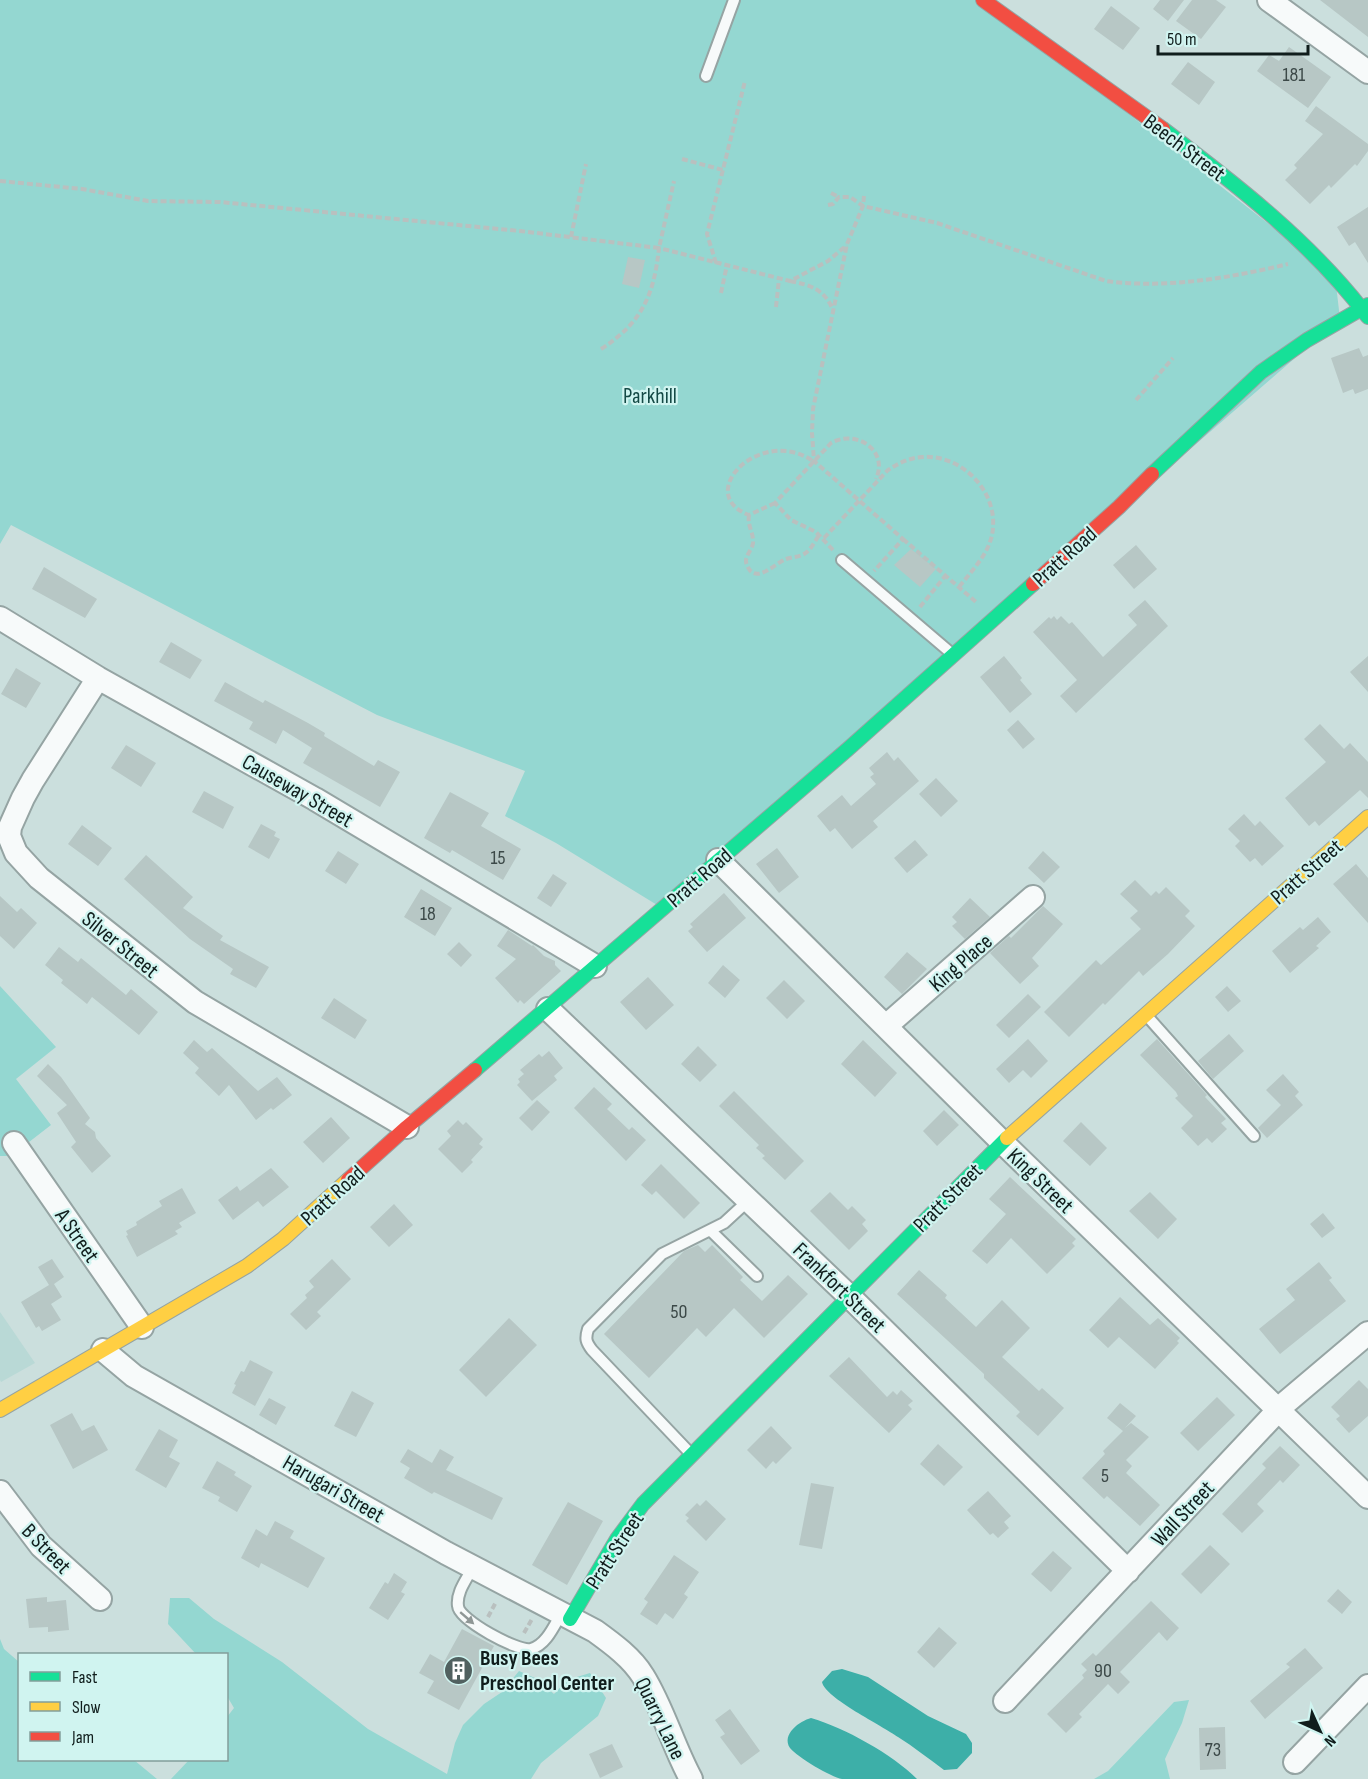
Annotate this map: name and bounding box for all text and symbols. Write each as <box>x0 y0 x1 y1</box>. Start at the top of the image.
scale bar <box>1158 18 1308 56</box>
text: 50 m <box>1167 29 1197 50</box>
house number: 181 <box>1283 63 1305 87</box>
street label: Beech Street <box>1138 109 1231 188</box>
park label: Parkhill <box>623 383 677 410</box>
street label: Pratt Road <box>1027 521 1103 593</box>
street label: Causeway Street <box>237 749 358 834</box>
street label: Pratt Street <box>1265 833 1349 911</box>
street label: Pratt Road <box>662 843 738 914</box>
house number: 15 <box>490 846 506 870</box>
house number: 18 <box>420 902 436 926</box>
street label: Silver Street <box>76 906 164 984</box>
street label: King Place <box>924 928 998 998</box>
street label: King Street <box>1001 1143 1079 1220</box>
street label: Pratt Street <box>908 1158 989 1238</box>
street label: Pratt Road <box>295 1160 371 1232</box>
street label: A Street <box>48 1203 105 1268</box>
street label: Frankfort Street <box>787 1237 891 1339</box>
house number: 50 <box>671 1300 687 1324</box>
street label: Harugari Street <box>278 1449 389 1529</box>
house number: 5 <box>1101 1464 1109 1488</box>
street label: Wall Street <box>1146 1475 1221 1553</box>
street label: Pratt Street <box>580 1507 650 1595</box>
street label: B Street <box>15 1518 77 1580</box>
one-way arrow <box>459 1611 474 1624</box>
place label: Busy Bees Preschool Center <box>480 1645 614 1697</box>
legend <box>18 1653 228 1761</box>
building icon: Busy Bees Preschool Center <box>443 1654 475 1686</box>
house number: 90 <box>1094 1659 1112 1683</box>
text: Fast <box>72 1667 98 1688</box>
street label: Quarry Lane <box>628 1673 691 1764</box>
text: Slow <box>72 1697 101 1718</box>
north arrow <box>1290 1701 1350 1761</box>
text: Jam <box>71 1727 94 1748</box>
text: N <box>1320 1731 1339 1750</box>
house number: 73 <box>1205 1738 1221 1762</box>

